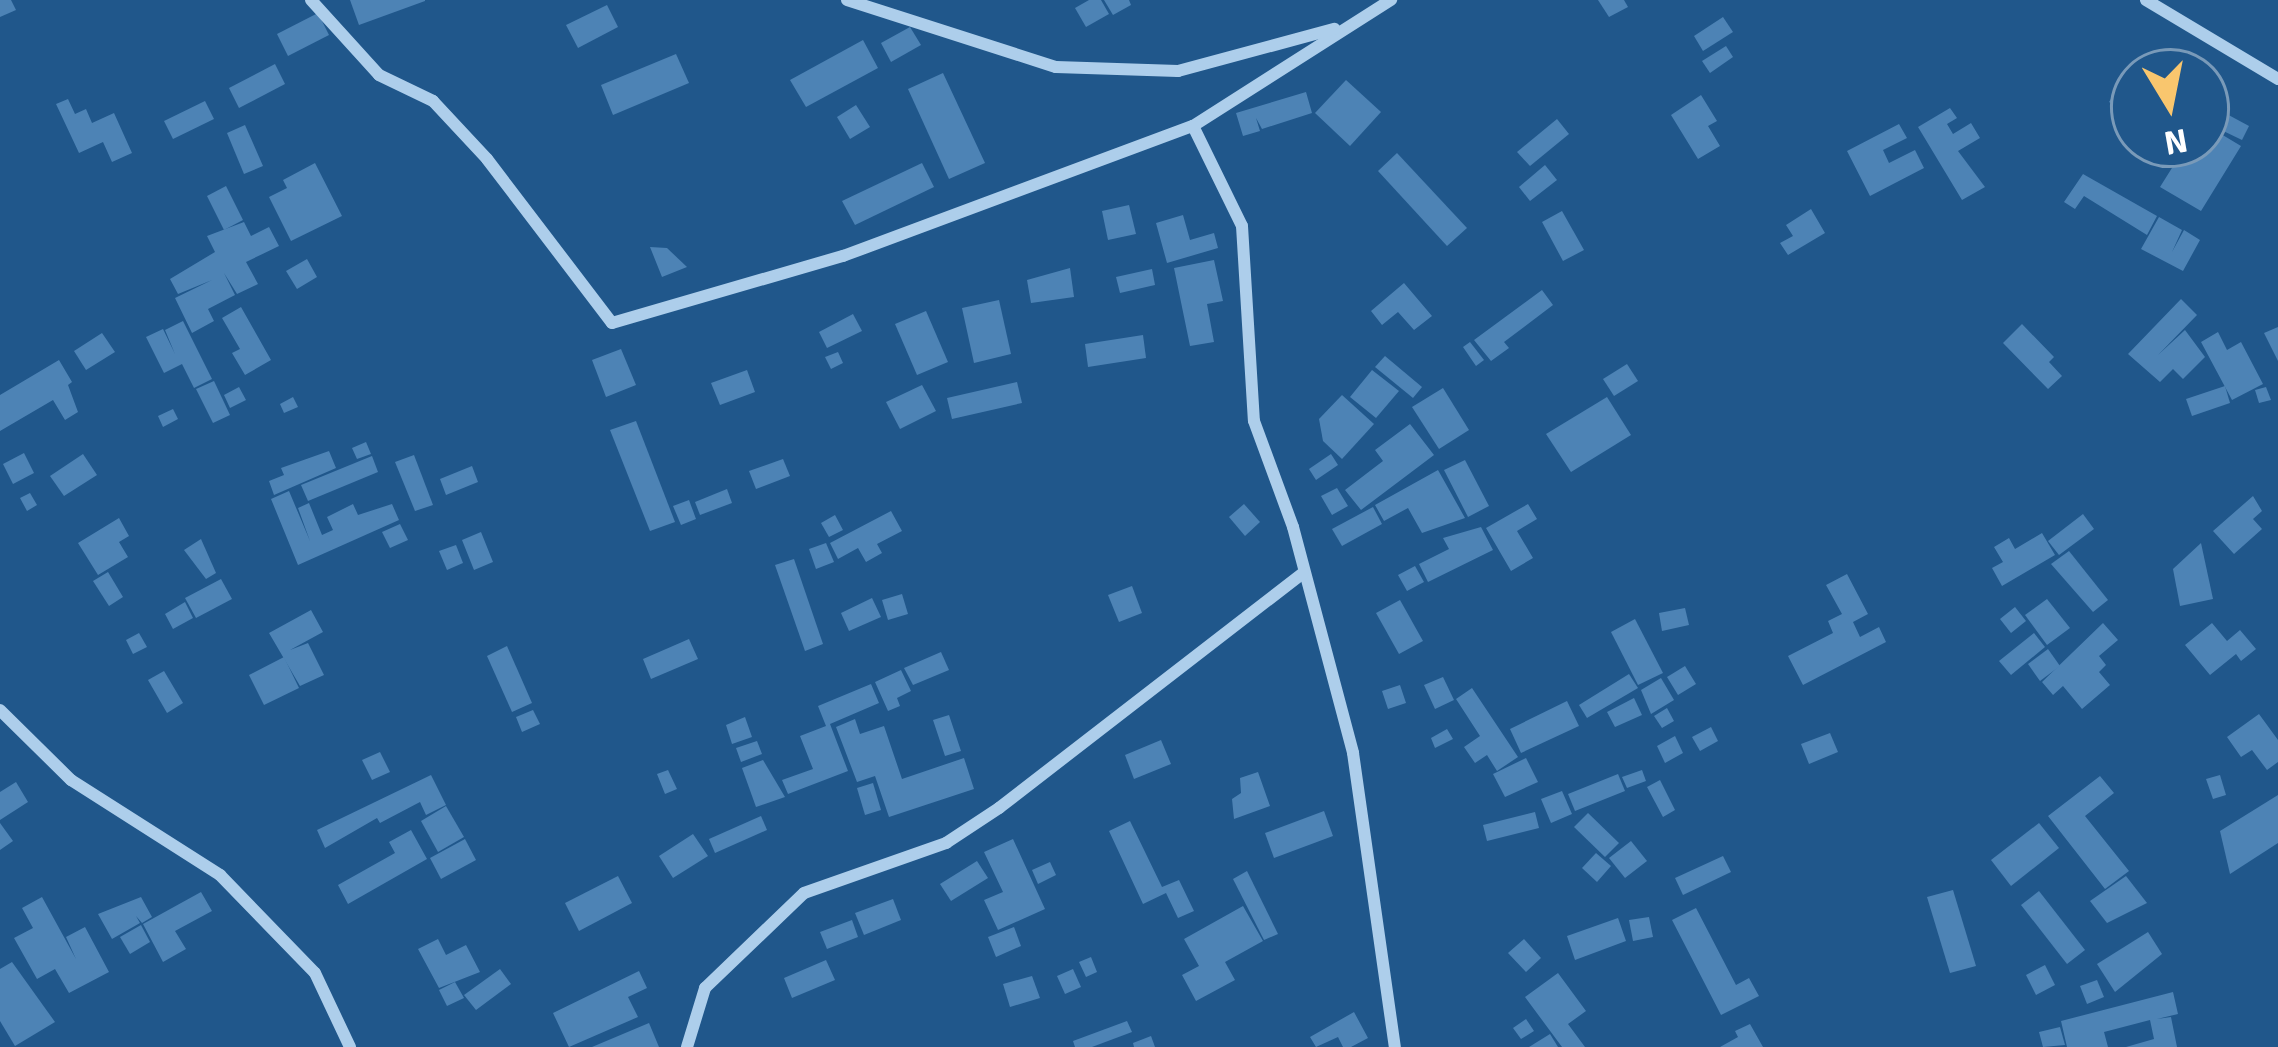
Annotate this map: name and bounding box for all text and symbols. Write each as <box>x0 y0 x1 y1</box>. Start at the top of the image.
north arrow <box>2110 48 2230 168</box>
text: N <box>2161 119 2191 163</box>

